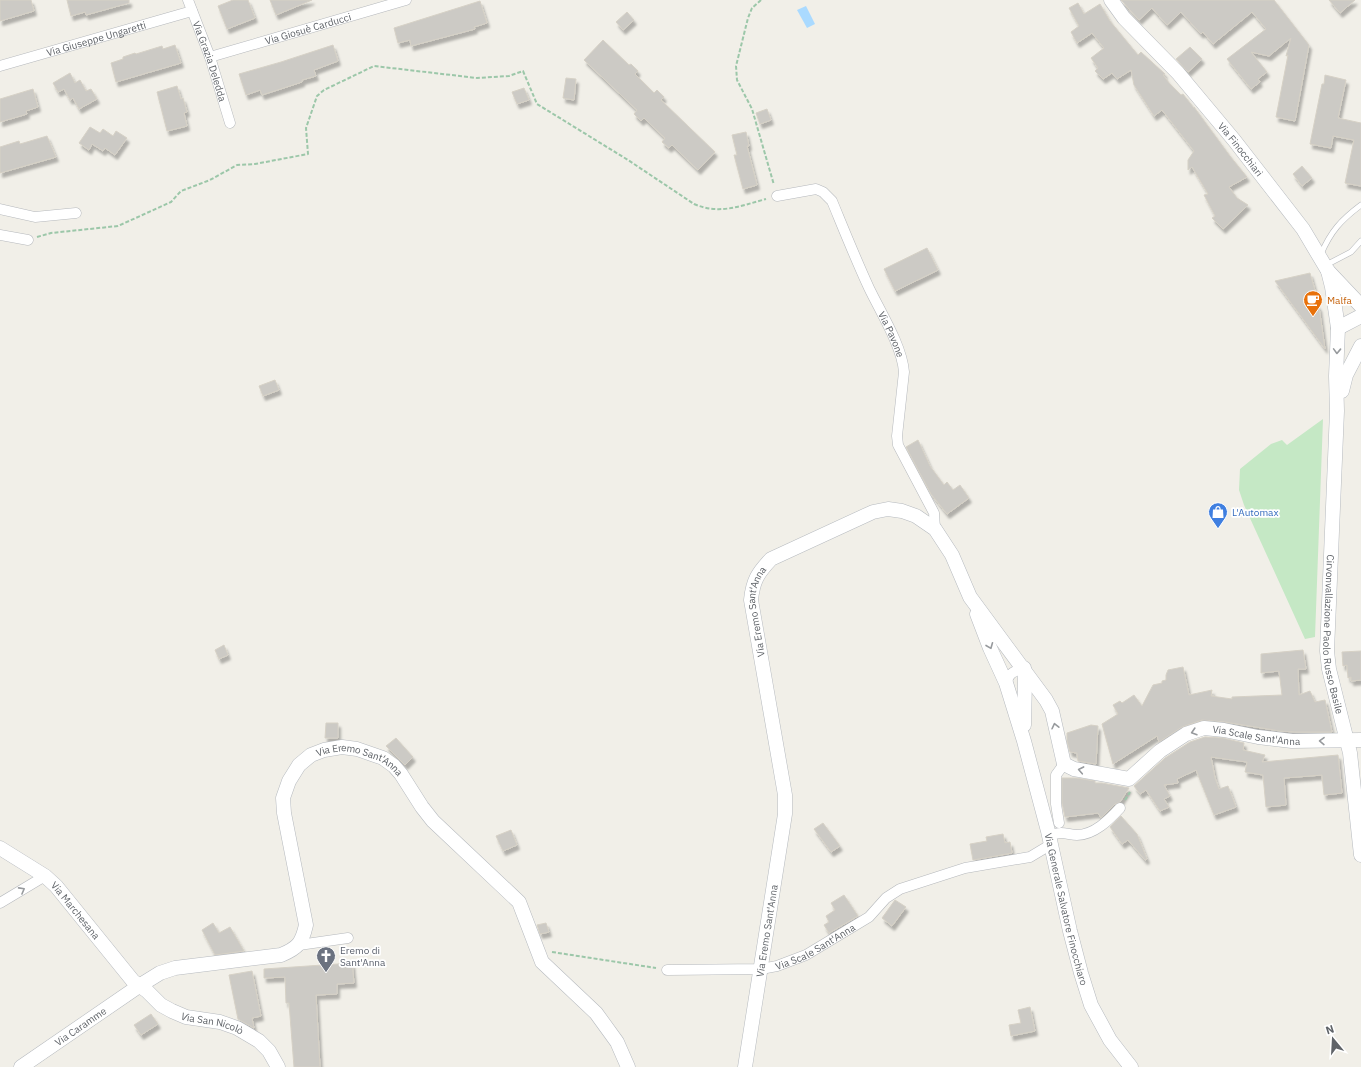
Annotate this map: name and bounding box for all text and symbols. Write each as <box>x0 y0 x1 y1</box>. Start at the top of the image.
street label: Via Giosuè Carducci <box>264 10 353 48</box>
street label: Via Giuseppe Ungaretti <box>45 19 148 59</box>
street label: Via Grazia Deledda <box>190 19 229 104</box>
street label: Via Finocchiari <box>1215 120 1266 179</box>
cafe icon: Malfa <box>1302 289 1324 317</box>
place label: Malfa <box>1327 294 1352 307</box>
street label: Via Pavone <box>875 309 907 359</box>
one-way arrow <box>1333 348 1341 354</box>
shop icon: L'Automax <box>1207 501 1229 529</box>
place label: L'Automax <box>1232 506 1279 519</box>
street label: Cirvonvallazione Paolo Russo Basile <box>1320 554 1346 716</box>
street label: Via Eremo Sant'Anna <box>745 563 769 658</box>
one-way arrow <box>985 643 993 650</box>
one-way arrow <box>1051 723 1060 730</box>
street label: Via Scale Sant'Anna <box>1212 723 1301 748</box>
one-way arrow <box>1190 727 1197 735</box>
one-way arrow <box>1319 737 1325 745</box>
street label: Via Eremo Sant'Anna <box>314 741 406 779</box>
one-way arrow <box>1078 767 1084 775</box>
street label: Via Generale Salvatore Finocchiaro <box>1042 832 1091 987</box>
street label: Via Marchesana <box>48 879 103 943</box>
street label: Via Eremo Sant'Anna <box>753 883 781 978</box>
one-way arrow <box>18 887 26 894</box>
street label: Via Scale Sant'Anna <box>773 921 858 973</box>
place label: Eremo di Sant'Anna <box>340 944 386 969</box>
church icon: Eremo di Sant'Anna <box>315 945 337 973</box>
street label: Via Caramme <box>52 1004 109 1049</box>
street label: Via San Nicolò <box>179 1010 246 1038</box>
north arrow <box>1313 1019 1353 1059</box>
text: N <box>1324 1022 1336 1037</box>

